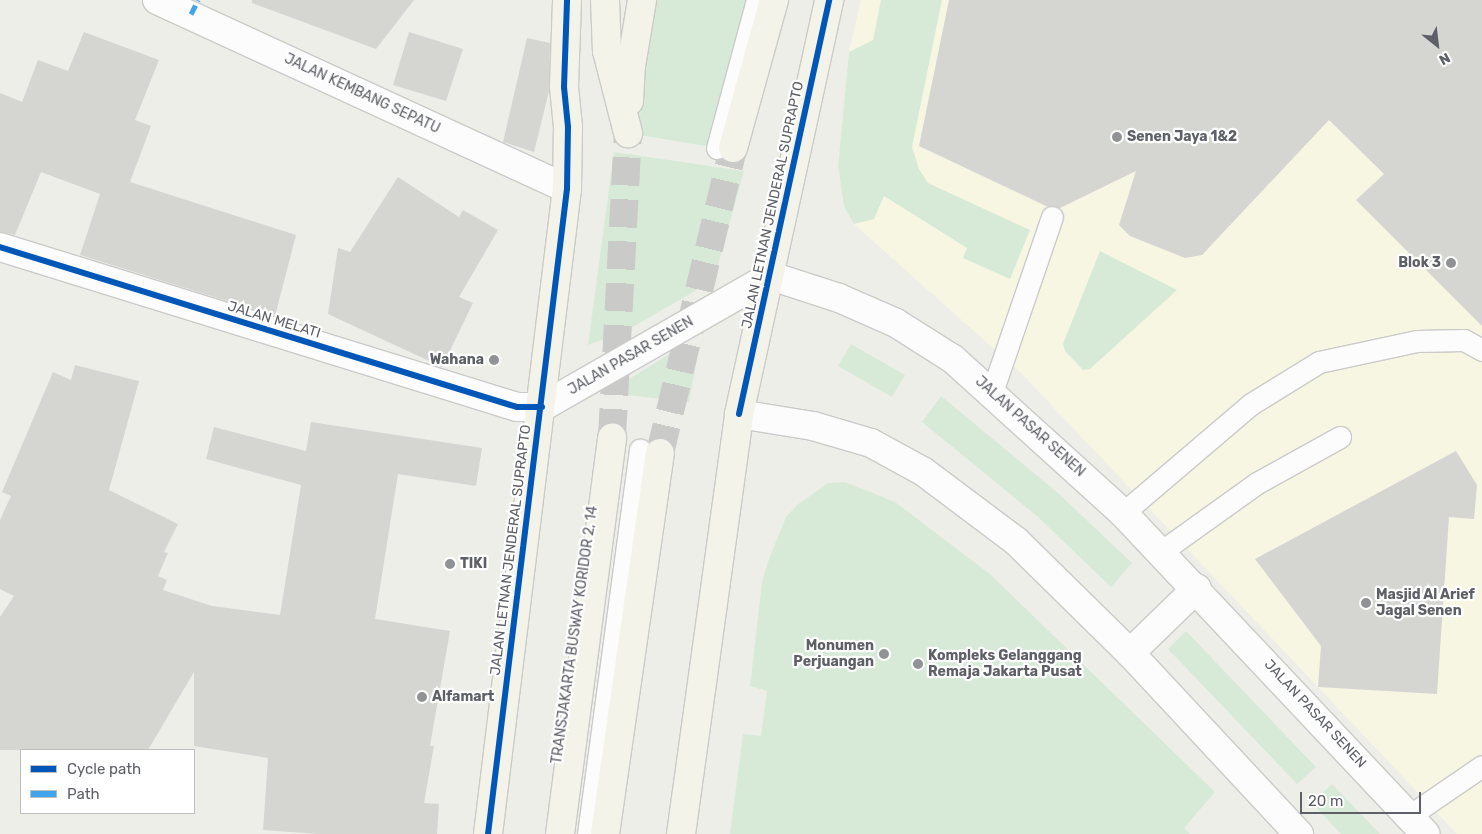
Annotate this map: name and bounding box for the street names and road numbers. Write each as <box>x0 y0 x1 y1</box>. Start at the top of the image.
street label: JALAN KEMBANG SEPATU <box>282 51 442 137</box>
street label: JALAN LETNAN JENDERAL SUPRAPTO <box>739 80 807 330</box>
street label: JALAN MELATI <box>226 298 322 342</box>
street label: JALAN PASAR SENEN <box>565 313 697 399</box>
street label: JALAN PASAR SENEN <box>972 373 1088 481</box>
street label: JALAN LETNAN JENDERAL SUPRAPTO <box>487 424 535 676</box>
street label: TRANSJAKARTA BUSWAY KORIDOR 2, 14 <box>549 504 601 766</box>
street label: JALAN PASAR SENEN <box>1260 656 1370 772</box>

